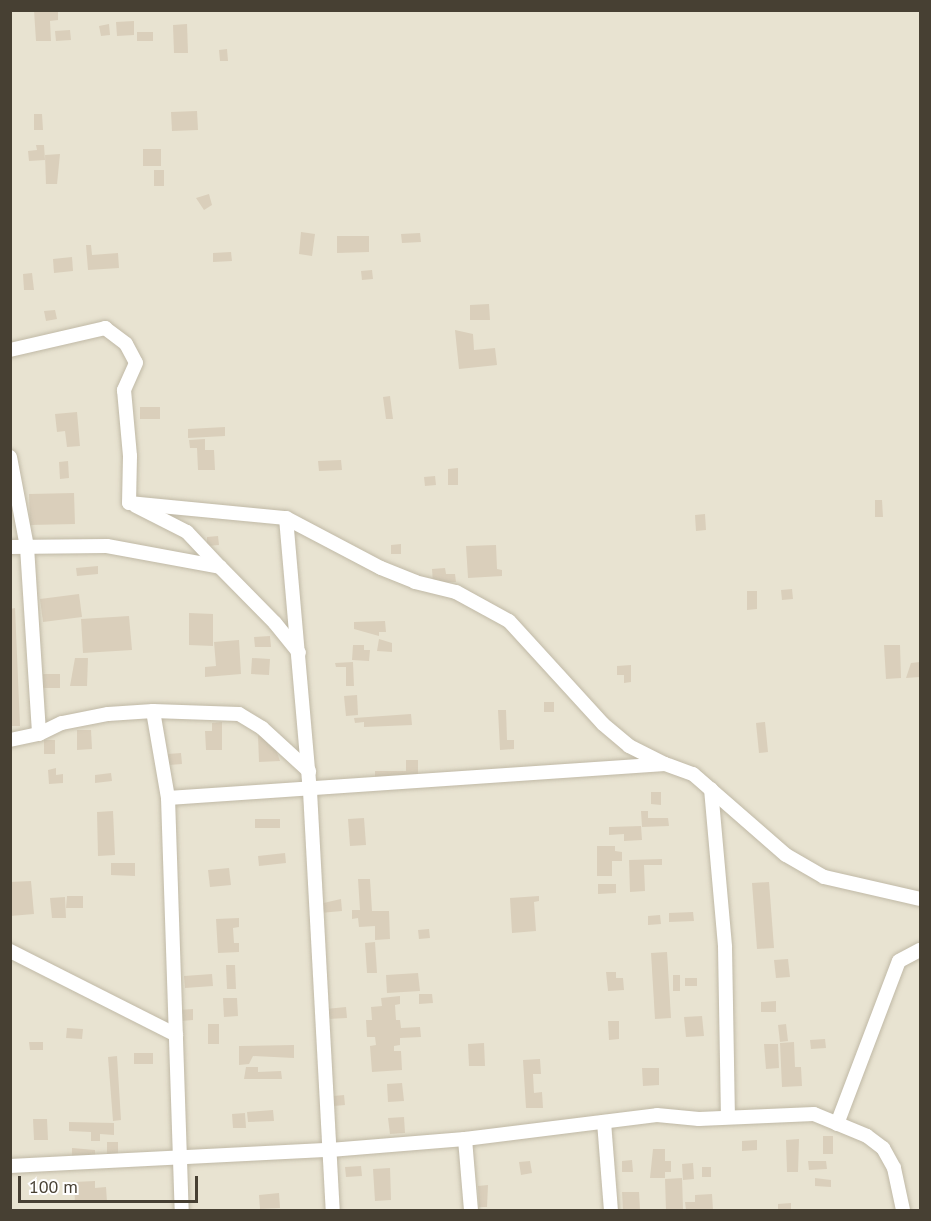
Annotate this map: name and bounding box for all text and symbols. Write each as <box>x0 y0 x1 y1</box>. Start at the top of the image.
scale bar <box>21 1164 201 1202</box>
text: 100 m <box>29 1175 78 1198</box>

